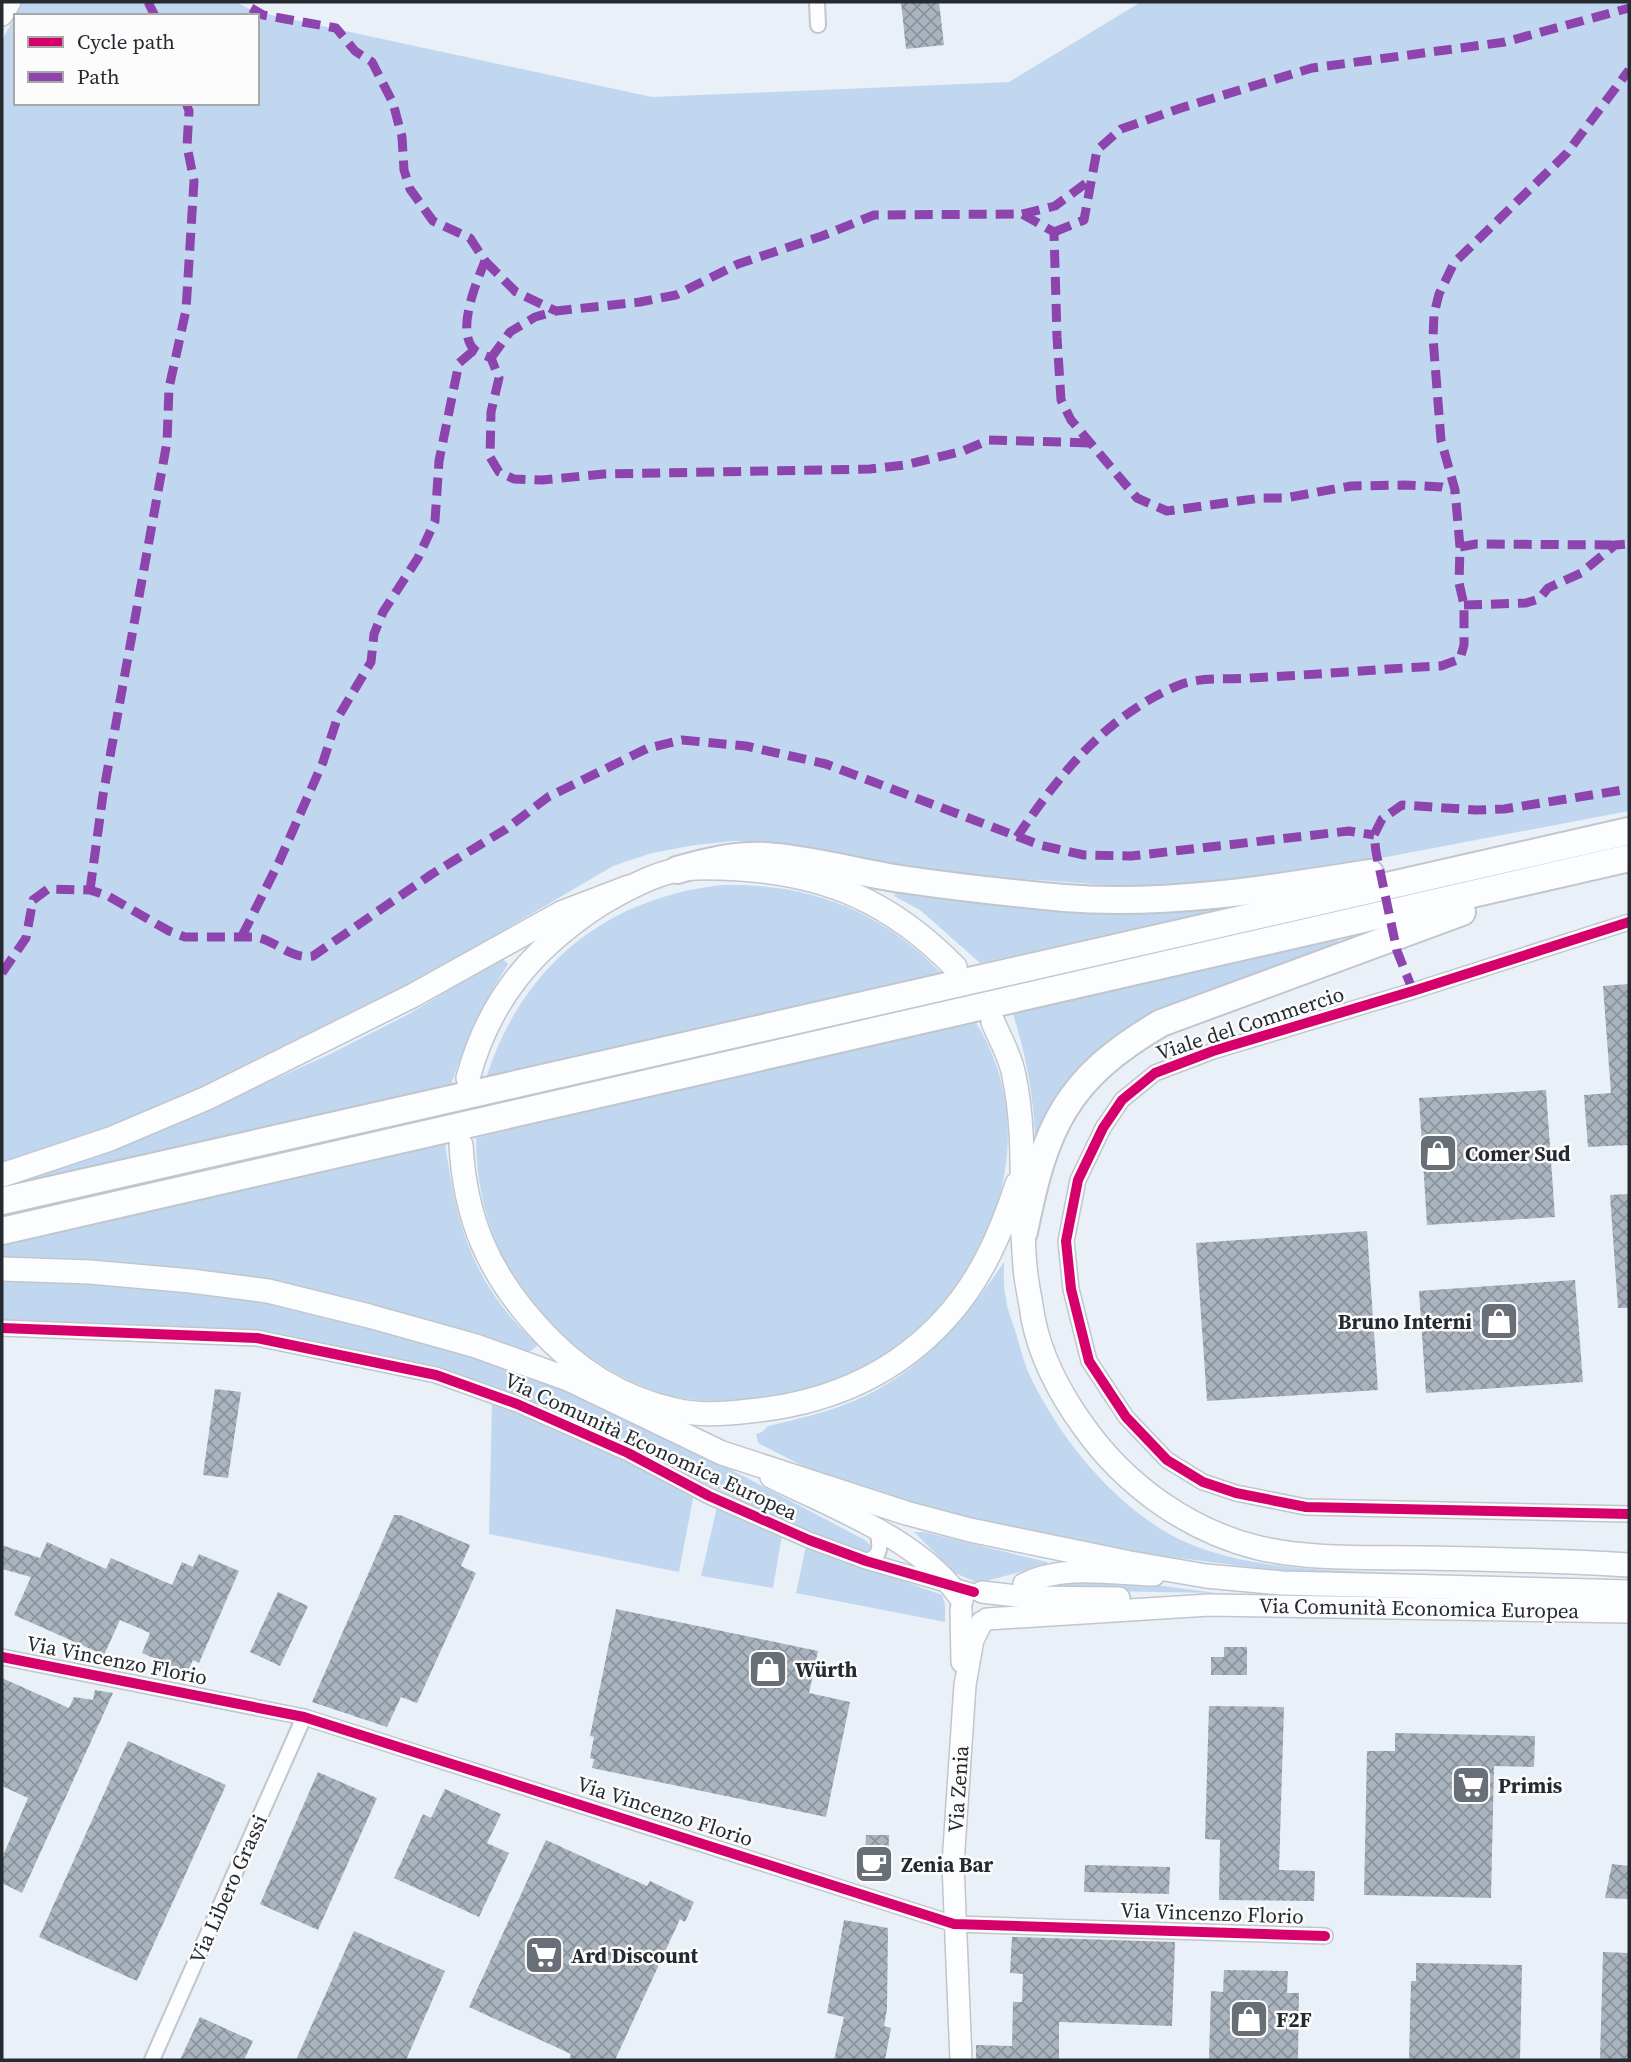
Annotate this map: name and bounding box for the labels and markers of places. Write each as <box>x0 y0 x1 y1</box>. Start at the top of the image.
shop icon: Comer Sud <box>1417 1132 1459 1174</box>
place label: Comer Sud <box>1465 1139 1571 1168</box>
shop icon: Bruno Interni <box>1478 1300 1520 1342</box>
place label: Bruno Interni <box>1338 1307 1472 1336</box>
shop icon: Würth <box>747 1648 789 1690</box>
place label: Würth <box>795 1655 858 1684</box>
supermarket icon: Primis <box>1450 1764 1492 1806</box>
place label: Primis <box>1498 1771 1563 1800</box>
cafe icon: Zenia Bar <box>853 1843 895 1885</box>
place label: Zenia Bar <box>901 1850 994 1879</box>
supermarket icon: Ard Discount <box>523 1934 565 1976</box>
place label: Ard Discount <box>571 1941 699 1970</box>
shop icon: F2F <box>1228 1998 1270 2040</box>
place label: F2F <box>1276 2005 1312 2034</box>

